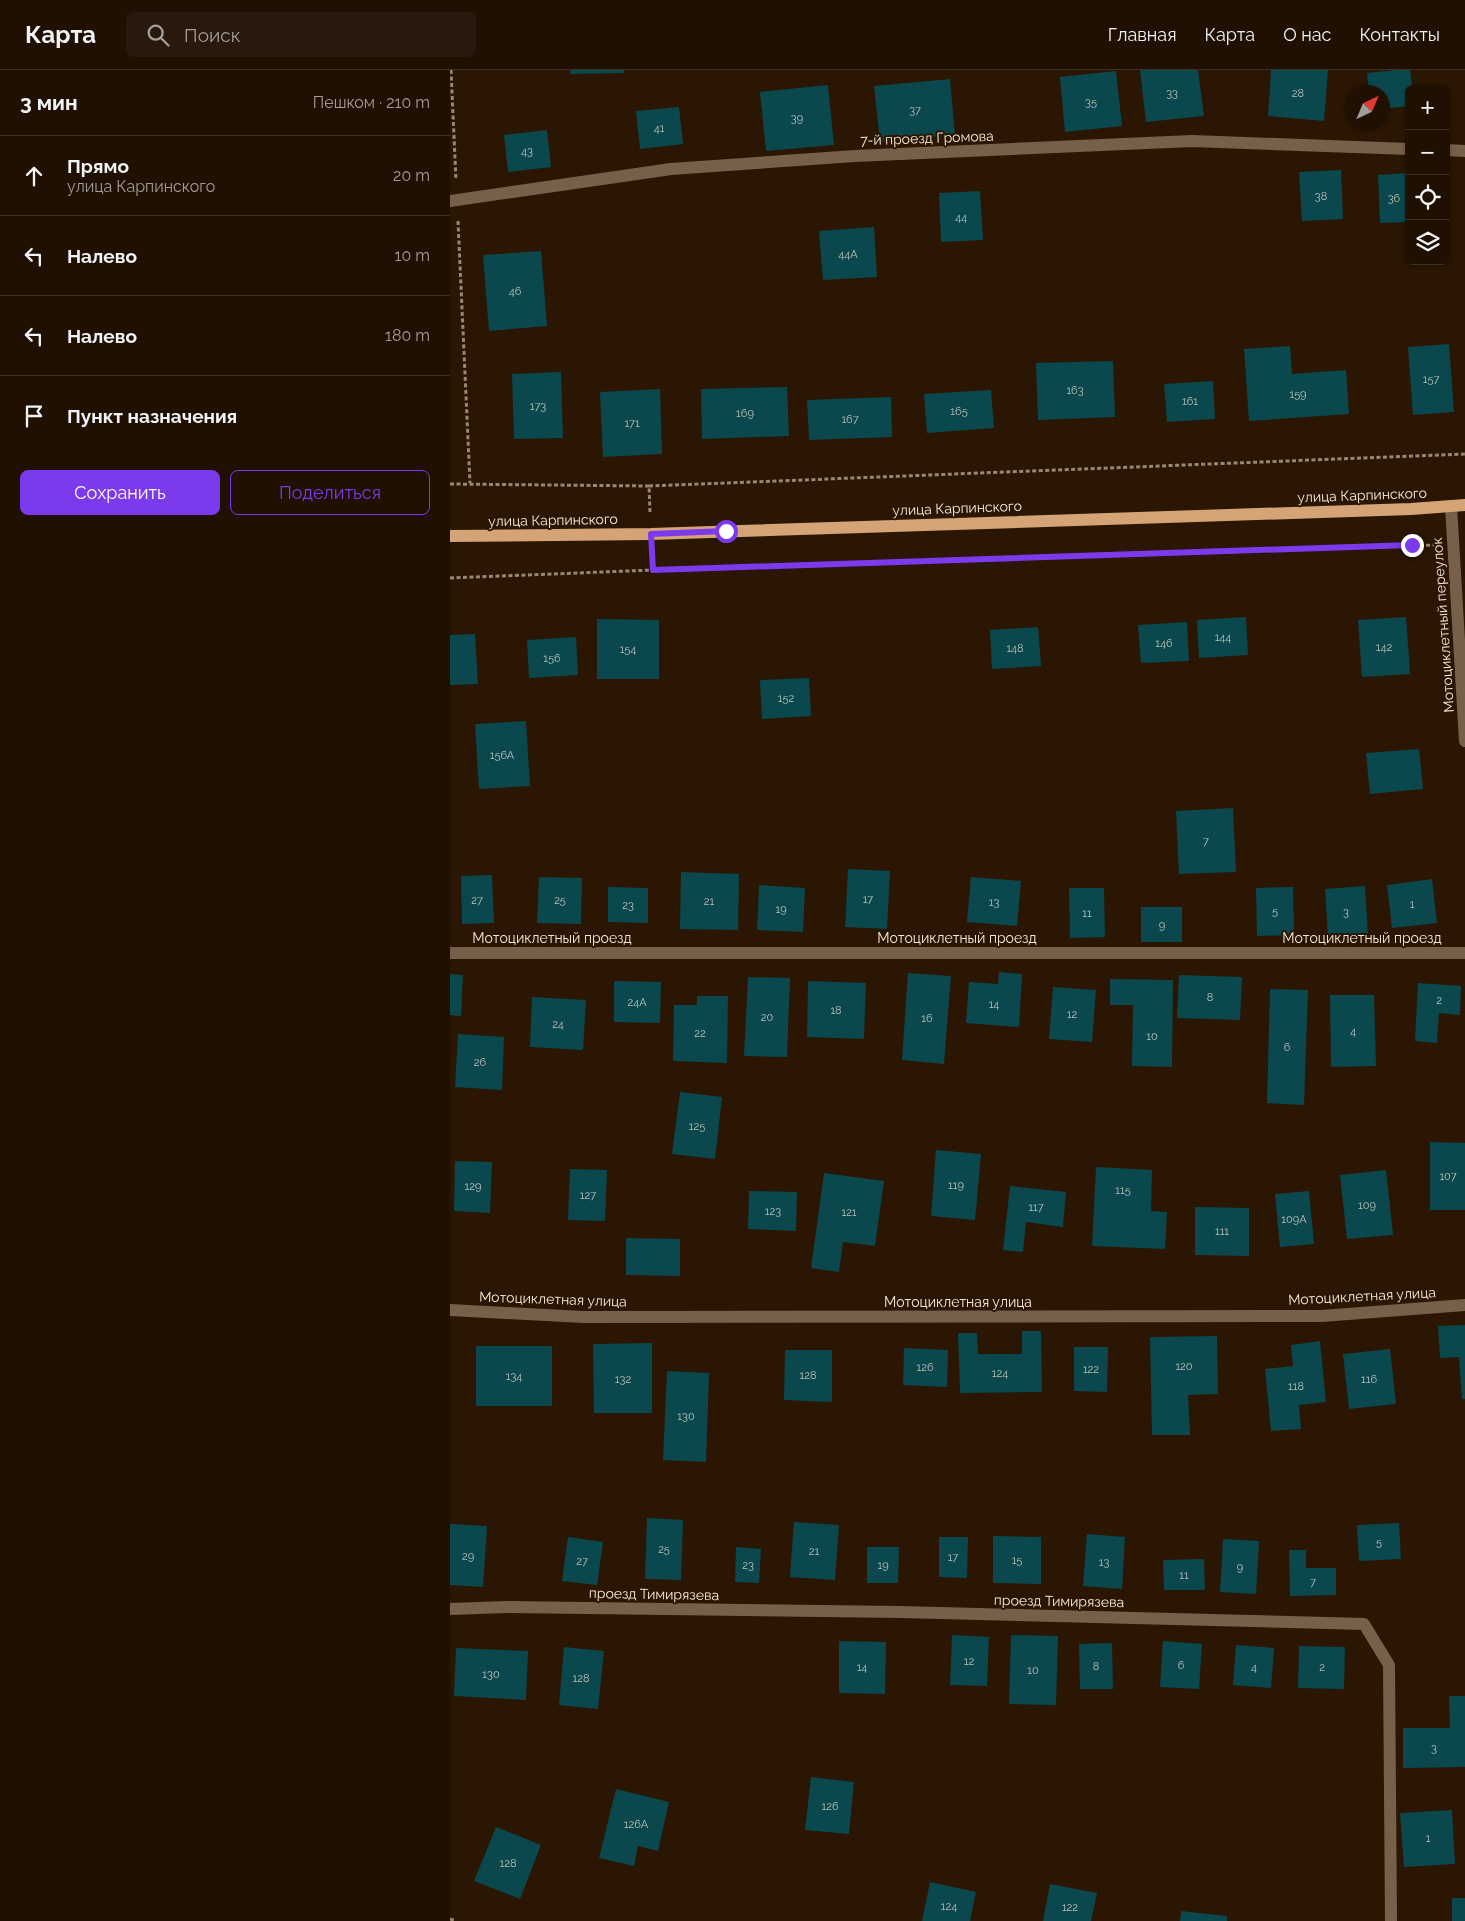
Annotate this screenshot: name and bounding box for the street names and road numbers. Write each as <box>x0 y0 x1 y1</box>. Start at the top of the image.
street label: 7-й проезд Громова <box>860 128 994 148</box>
street label: улица Карпинского <box>1297 485 1427 505</box>
street label: улица Карпинского <box>892 498 1022 518</box>
street label: улица Карпинского <box>488 511 618 529</box>
street label: Мотоциклетный переулок <box>1429 537 1457 713</box>
street label: Мотоциклетный проезд <box>472 930 632 946</box>
street label: Мотоциклетный проезд <box>877 930 1037 946</box>
street label: Мотоциклетный проезд <box>1282 930 1442 946</box>
street label: Мотоциклетная улица <box>1288 1284 1436 1308</box>
street label: Мотоциклетная улица <box>479 1288 627 1310</box>
street label: Мотоциклетная улица <box>884 1294 1032 1310</box>
street label: проезд Тимирязева <box>589 1585 719 1603</box>
street label: проезд Тимирязева <box>994 1592 1124 1610</box>

